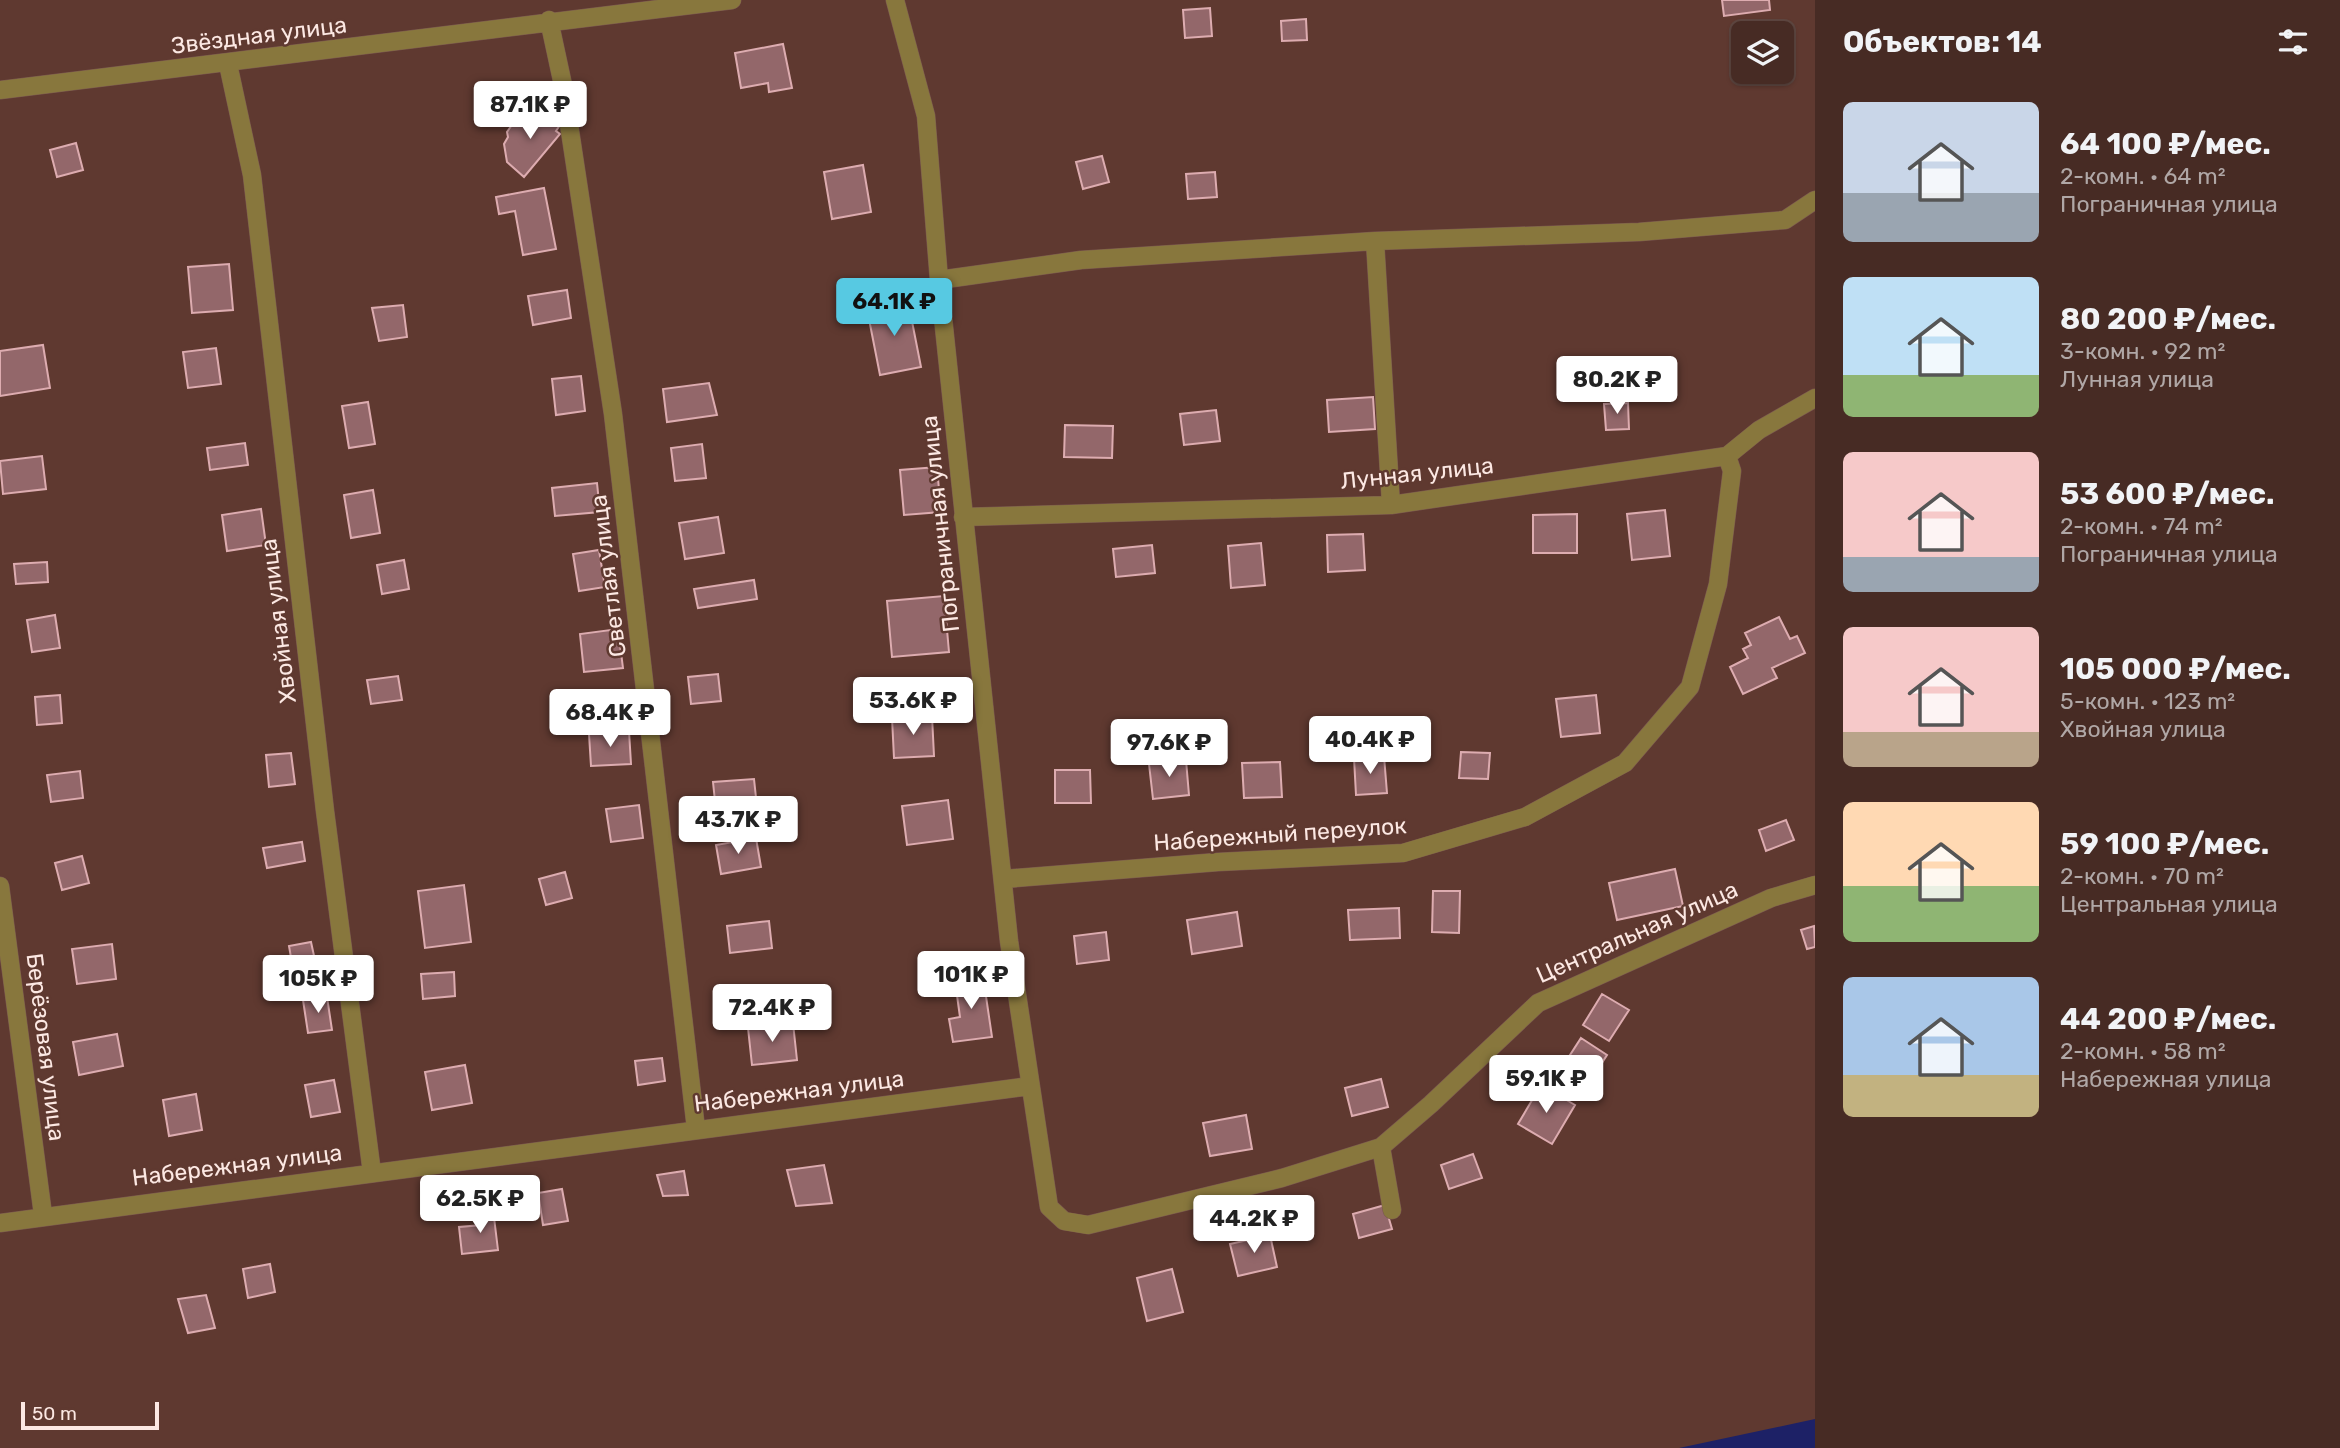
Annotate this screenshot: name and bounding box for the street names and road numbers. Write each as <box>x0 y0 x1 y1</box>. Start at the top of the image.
street label: Звёздная улица <box>170 10 348 60</box>
street label: Пограничная улица <box>915 414 965 634</box>
street label: Лунная улица <box>1339 451 1495 495</box>
street label: Светлая улица <box>584 493 632 659</box>
street label: Хвойная улица <box>254 537 302 705</box>
street label: Набережный переулок <box>1153 811 1407 857</box>
street label: Центральная улица <box>1532 875 1742 989</box>
street label: Берёзовая улица <box>21 951 71 1143</box>
street label: Набережная улица <box>692 1064 906 1118</box>
street label: Набережная улица <box>130 1138 344 1192</box>

